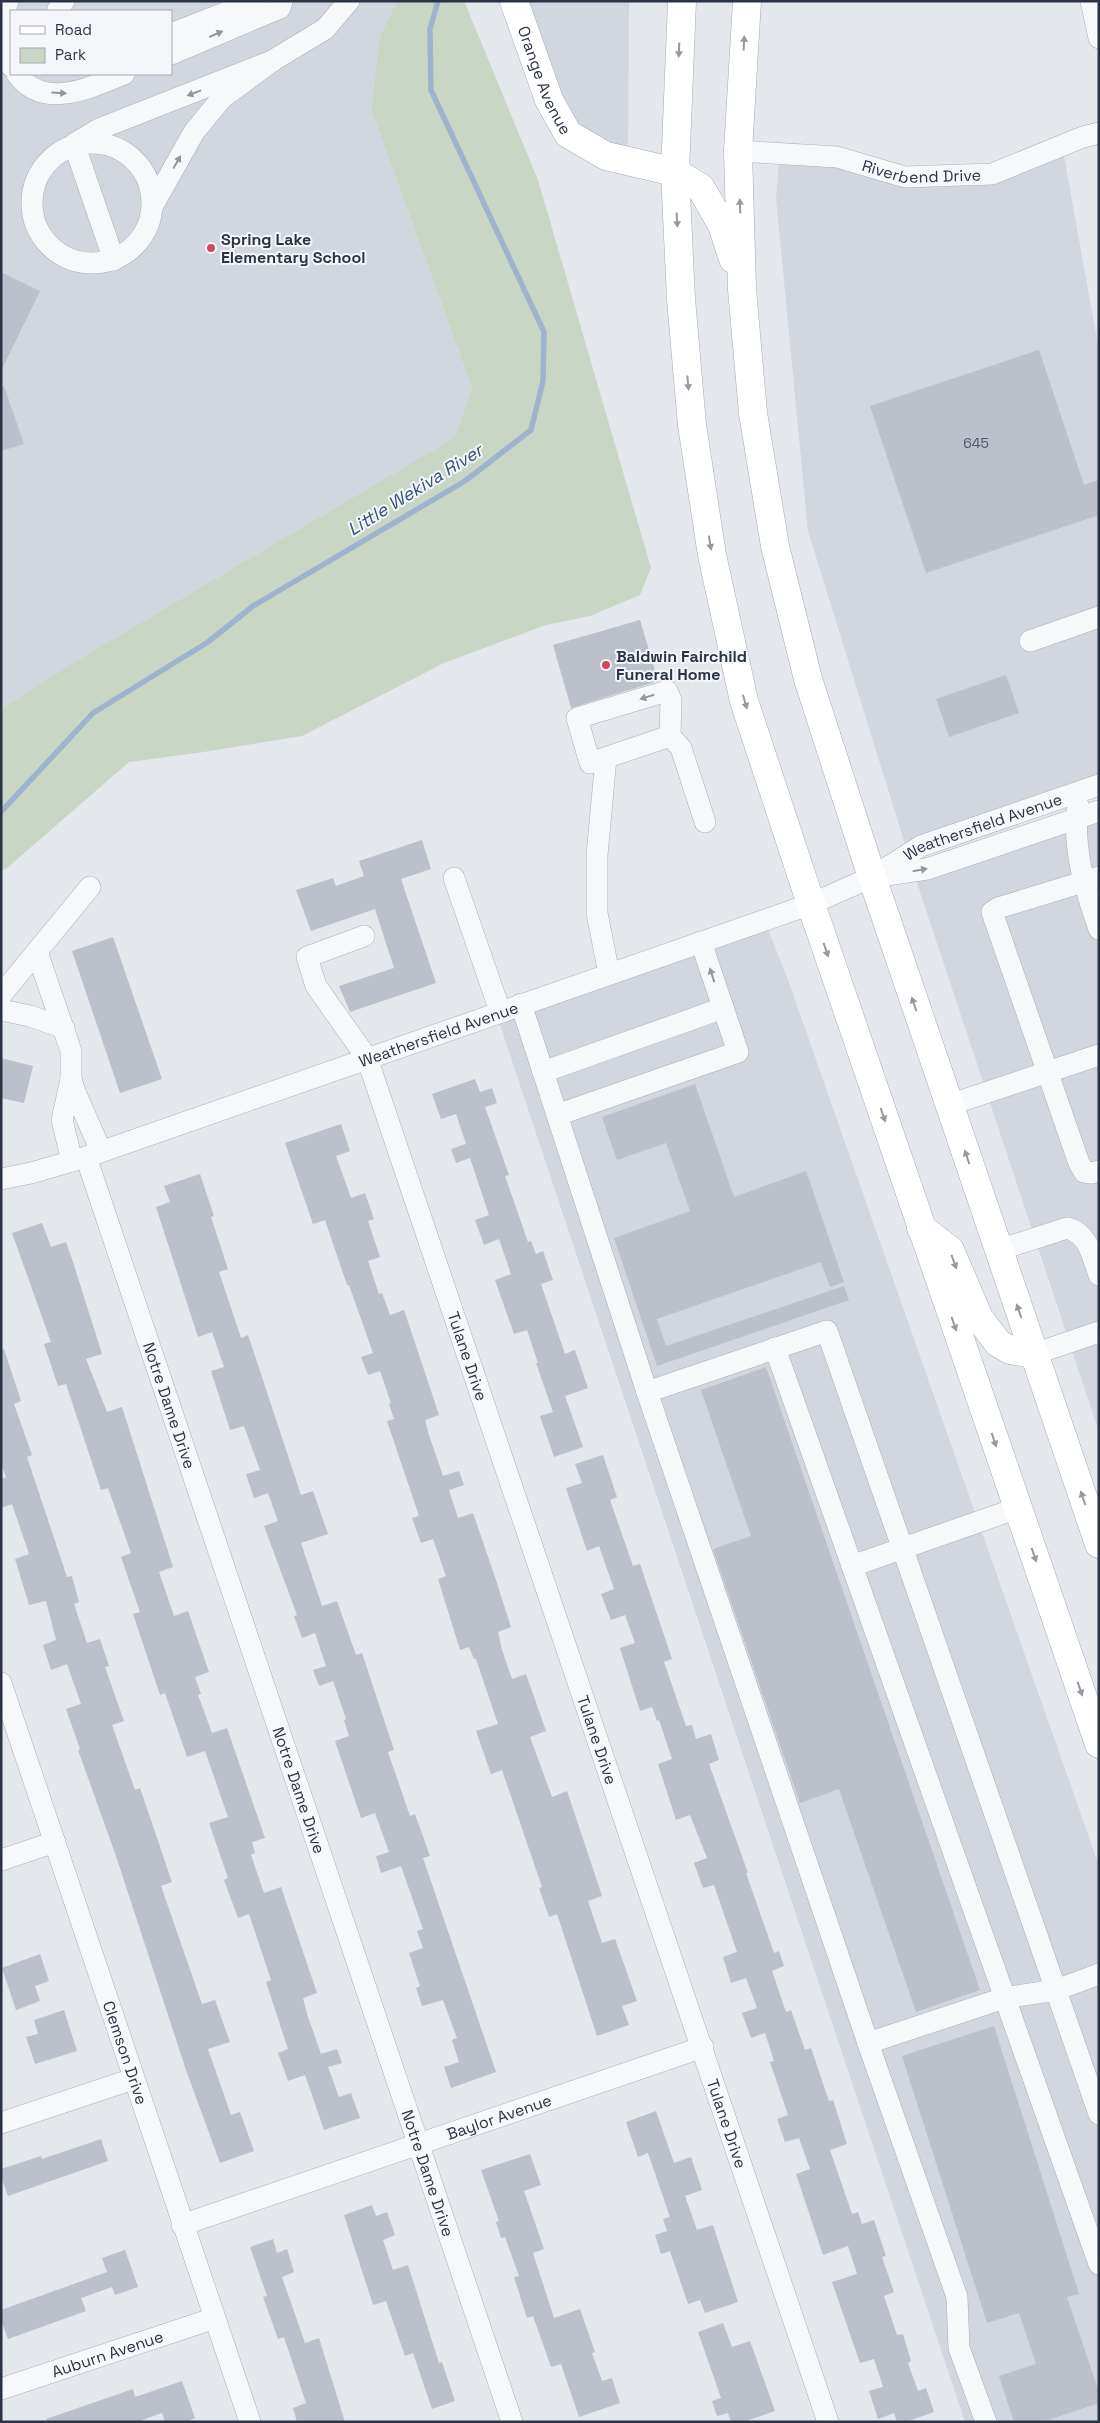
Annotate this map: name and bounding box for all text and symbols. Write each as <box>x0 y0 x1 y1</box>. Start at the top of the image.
legend <box>10 10 172 75</box>
text: Road <box>55 20 92 39</box>
street label: Orange Avenue <box>513 23 576 138</box>
one-way arrow <box>209 30 223 38</box>
one-way arrow <box>741 35 749 51</box>
one-way arrow <box>675 42 683 58</box>
text: Park <box>55 45 86 64</box>
one-way arrow <box>51 89 67 97</box>
one-way arrow <box>186 89 201 97</box>
street label: Riverbend Drive <box>859 155 981 189</box>
one-way arrow <box>172 156 181 169</box>
one-way arrow <box>736 197 744 213</box>
one-way arrow <box>674 213 682 229</box>
place label: Spring Lake Elementary School <box>221 229 365 268</box>
marker: Spring Lake Elementary School <box>205 242 217 254</box>
one-way arrow <box>685 375 693 391</box>
house number: 645 <box>963 434 989 452</box>
water label: Little Wekiva River <box>343 438 488 540</box>
one-way arrow <box>706 536 714 552</box>
place label: Baldwin Fairchild Funeral Home <box>616 646 747 685</box>
marker: Baldwin Fairchild Funeral Home <box>600 659 612 671</box>
one-way arrow <box>640 693 655 701</box>
one-way arrow <box>742 695 750 710</box>
street label: Weathersfield Avenue <box>899 788 1065 866</box>
one-way arrow <box>912 865 928 873</box>
one-way arrow <box>823 942 831 957</box>
one-way arrow <box>708 967 715 982</box>
one-way arrow <box>910 996 918 1011</box>
street label: Weathersfield Avenue <box>356 997 521 1072</box>
one-way arrow <box>879 1108 887 1123</box>
one-way arrow <box>963 1150 970 1165</box>
one-way arrow <box>951 1254 959 1269</box>
one-way arrow <box>1015 1303 1023 1318</box>
street label: Tulane Drive <box>442 1309 492 1404</box>
one-way arrow <box>950 1317 958 1332</box>
street label: Notre Dame Drive <box>138 1339 200 1472</box>
one-way arrow <box>991 1432 998 1447</box>
one-way arrow <box>1079 1490 1087 1505</box>
one-way arrow <box>1031 1547 1038 1562</box>
one-way arrow <box>1077 1682 1084 1697</box>
street label: Tulane Drive <box>572 1693 622 1787</box>
street label: Notre Dame Drive <box>268 1724 330 1856</box>
street label: Clemson Drive <box>98 1998 152 2107</box>
street label: Tulane Drive <box>702 2076 751 2171</box>
street label: Baylor Avenue <box>444 2089 554 2145</box>
street label: Notre Dame Drive <box>397 2107 459 2239</box>
street label: Auburn Avenue <box>49 2326 166 2382</box>

